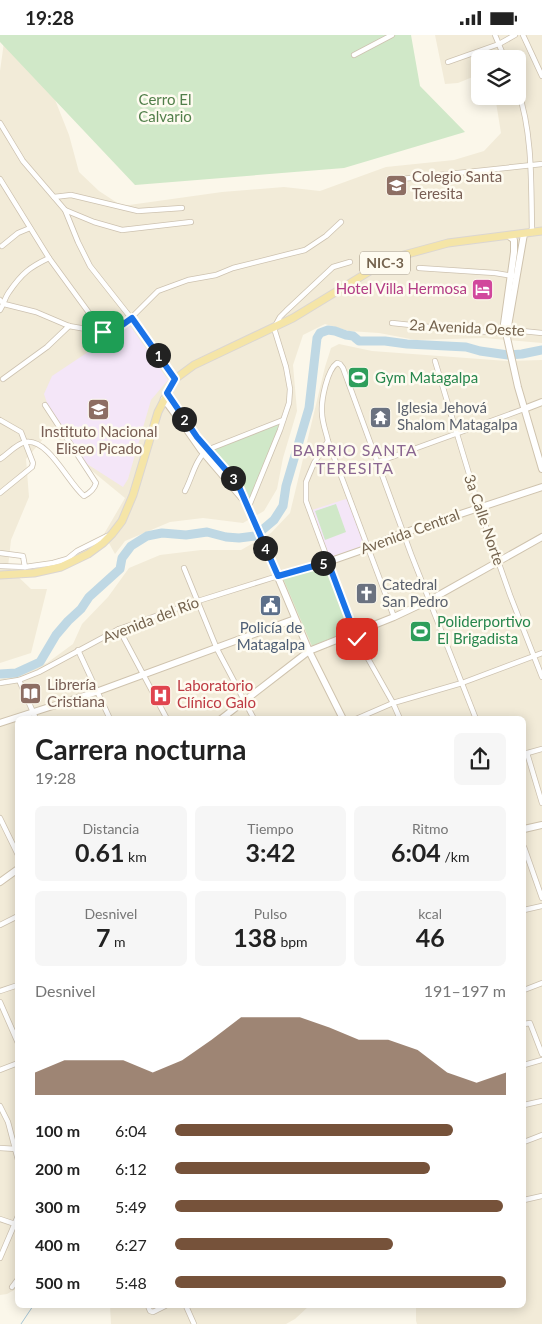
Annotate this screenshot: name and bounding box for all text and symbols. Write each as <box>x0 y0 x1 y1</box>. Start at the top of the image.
text: 19:28 <box>25 6 74 29</box>
map controls <box>471 50 526 105</box>
button: layers <box>471 50 526 105</box>
park label: Cerro El Calvario <box>138 90 192 125</box>
place label: Colegio Santa Teresita <box>412 167 502 202</box>
school or university icon: Colegio Santa Teresita <box>384 174 408 198</box>
road number: NIC-3 <box>360 252 410 275</box>
hotel icon: Hotel Villa Hermosa <box>471 277 495 301</box>
place label: Hotel Villa Hermosa <box>336 279 467 297</box>
pin <box>82 311 124 353</box>
street label: 2a Avenida Oeste <box>409 315 525 339</box>
icon: arrive <box>89 318 117 346</box>
pin: 1 <box>146 343 170 367</box>
text: 1 <box>154 347 163 364</box>
sports icon: Gym Matagalpa <box>347 366 371 390</box>
place label: Gym Matagalpa <box>375 368 478 386</box>
school or university icon: Instituto Nacional Eliseo Picado <box>87 397 111 421</box>
place label: Iglesia Jehová Shalom Matagalpa <box>397 398 518 433</box>
temple icon: Iglesia Jehová Shalom Matagalpa <box>369 405 393 429</box>
pin: 2 <box>172 407 196 431</box>
text: 2 <box>180 411 189 428</box>
place label: Instituto Nacional Eliseo Picado <box>41 422 157 457</box>
district label: BARRIO SANTA TERESITA <box>292 440 418 477</box>
pin: 3 <box>220 465 246 491</box>
text: 3 <box>229 470 238 487</box>
street label: 3a Calle Norte <box>461 472 509 567</box>
street label: Avenida Central <box>358 505 462 557</box>
pin: 4 <box>252 535 278 561</box>
text: 4 <box>261 540 270 557</box>
pin: 5 <box>310 551 336 575</box>
text: 5 <box>319 555 328 572</box>
place label: Catedral San Pedro <box>382 575 448 610</box>
church icon: Catedral San Pedro <box>354 582 378 606</box>
street label: Avenida del Río <box>100 592 201 646</box>
public building icon: Policía de Matagalpa <box>259 593 283 617</box>
place label: Poliderportivo El Brigadista <box>437 612 531 647</box>
place label: Policía de Matagalpa <box>237 618 305 653</box>
pin <box>336 618 378 660</box>
sports icon: Poliderportivo El Brigadista <box>409 619 433 643</box>
icon: check <box>343 625 371 653</box>
place label: Librería Cristiana <box>47 675 105 710</box>
place label: Laboratorio Clínico Galo <box>177 676 256 711</box>
library icon: Librería Cristiana <box>19 682 43 706</box>
hospital icon: Laboratorio Clínico Galo <box>149 683 173 707</box>
text: Carrera nocturna <box>35 732 246 766</box>
button: share <box>454 733 506 785</box>
text: 19:28 <box>35 768 76 787</box>
text: Distancia <box>82 820 139 837</box>
text: Tiempo <box>247 820 294 837</box>
text: Ritmo <box>412 820 448 837</box>
text: 0.61 <box>75 837 124 867</box>
text: 3:42 <box>246 837 295 867</box>
text: 6:04 <box>391 837 441 867</box>
text: km <box>124 848 147 865</box>
text: /km <box>441 848 469 865</box>
text: Desnivel <box>84 905 137 922</box>
text: Pulso <box>254 905 287 922</box>
text: kcal <box>418 905 442 922</box>
text: 7 <box>96 922 111 952</box>
text: 138 <box>233 922 277 952</box>
text: 46 <box>416 922 445 952</box>
text: m <box>111 933 126 950</box>
text: bpm <box>277 933 308 950</box>
text: Desnivel <box>35 981 95 1000</box>
text: 191–197 m <box>424 981 506 1000</box>
text: 100 m <box>35 1121 80 1140</box>
text: 6:04 <box>115 1121 147 1140</box>
text: 200 m <box>35 1159 80 1178</box>
text: 6:12 <box>115 1159 147 1178</box>
text: 300 m <box>35 1197 80 1216</box>
text: 5:49 <box>115 1197 147 1216</box>
text: 400 m <box>35 1235 80 1254</box>
text: 6:27 <box>115 1235 147 1254</box>
text: 500 m <box>35 1273 80 1292</box>
text: 5:48 <box>115 1273 147 1292</box>

